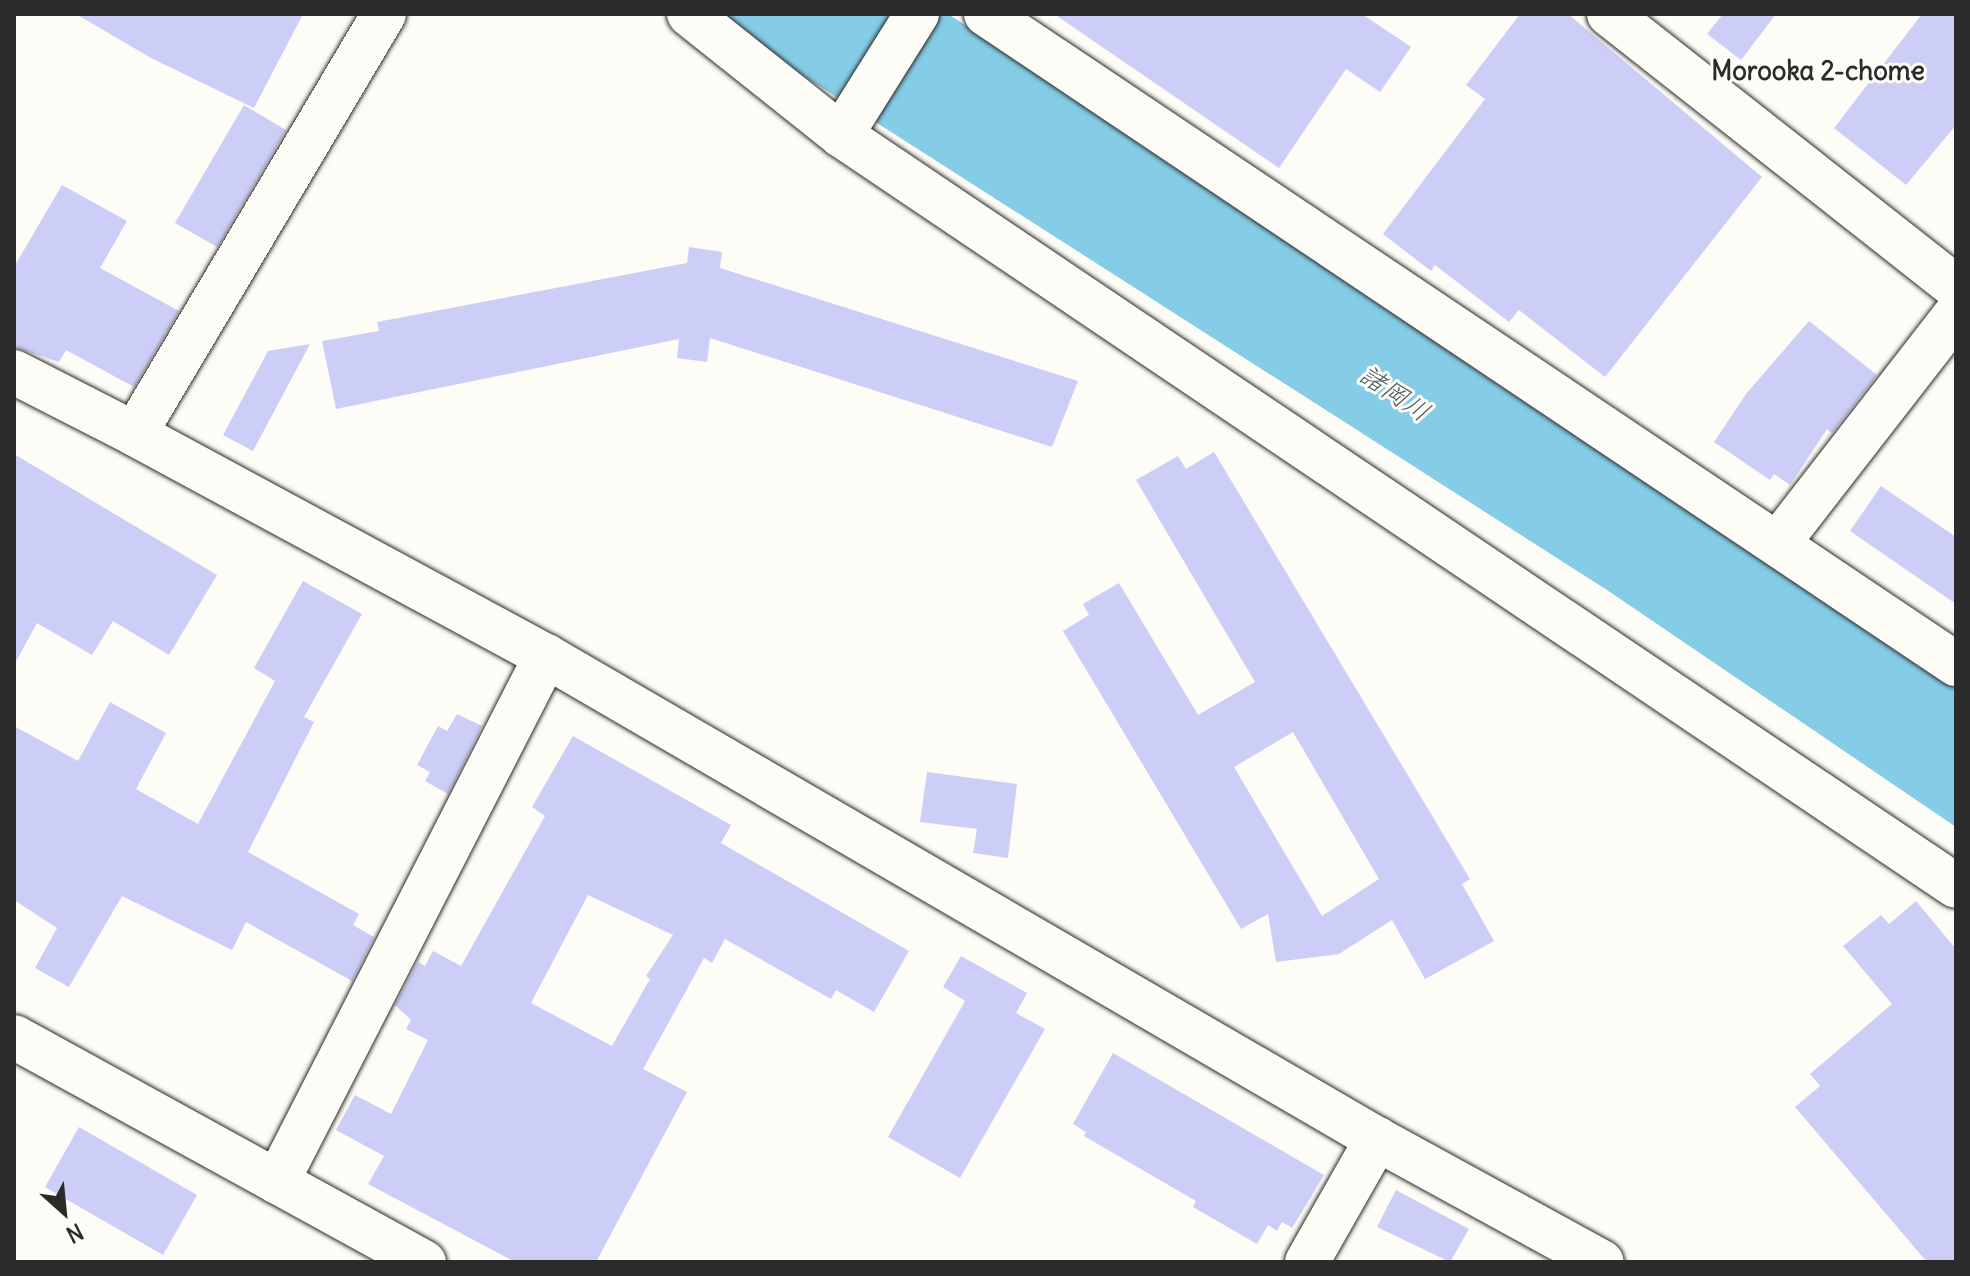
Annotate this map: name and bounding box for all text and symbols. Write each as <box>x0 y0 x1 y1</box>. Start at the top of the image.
district label: Morooka 2-chome <box>1711 55 1925 87</box>
water label: 諸岡川 <box>1354 358 1436 428</box>
north arrow <box>24 1172 104 1252</box>
text: N <box>62 1217 88 1249</box>

